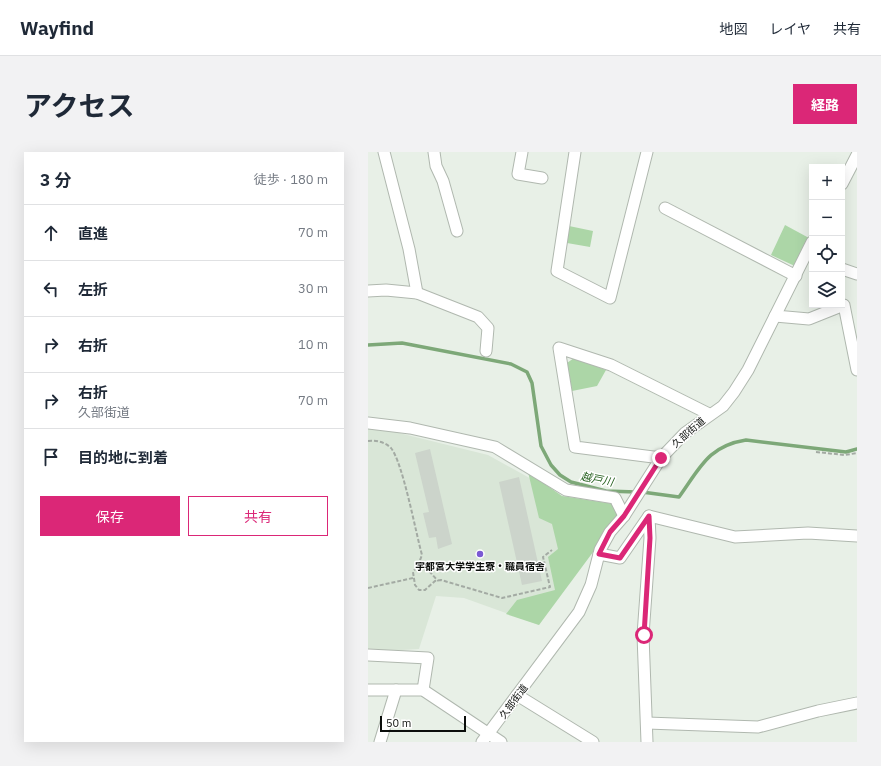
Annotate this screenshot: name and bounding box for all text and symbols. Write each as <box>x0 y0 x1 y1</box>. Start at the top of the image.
text: Wayfind <box>20 16 94 40</box>
text: 地図 <box>719 20 747 38</box>
text: レイヤ <box>769 20 811 38</box>
text: 共有 <box>833 20 861 38</box>
button: 経路 <box>793 84 857 124</box>
text: アクセス <box>24 87 135 124</box>
map controls <box>809 164 845 308</box>
button: + <box>809 164 845 200</box>
text: 3 分 <box>40 169 71 191</box>
text: 徒歩 · 180 m <box>254 171 328 188</box>
button: − <box>809 200 845 236</box>
icon: ahead <box>40 222 62 244</box>
text: 直進 <box>78 224 108 243</box>
text: 70 m <box>298 224 328 241</box>
button: locate <box>809 236 845 272</box>
button: layers <box>809 272 845 308</box>
icon: left <box>40 278 62 300</box>
text: 左折 <box>78 280 108 299</box>
text: 30 m <box>298 280 328 297</box>
icon: right <box>40 334 62 356</box>
text: 右折 <box>78 336 108 355</box>
text: 10 m <box>298 336 328 353</box>
text: 右折 <box>78 383 108 402</box>
icon: right <box>40 390 62 412</box>
text: 70 m <box>298 392 328 409</box>
text: 久部街道 <box>78 404 130 421</box>
street label: 久部街道 <box>669 414 708 450</box>
icon: arrive <box>40 446 62 468</box>
text: 目的地に到着 <box>78 448 168 467</box>
route end <box>652 449 670 467</box>
water label: 越戸川 <box>579 469 616 489</box>
button: 保存 <box>40 496 180 536</box>
button: 共有 <box>188 496 328 536</box>
marker: 宇都宮大学学生寮・職員宿舎 <box>475 549 485 559</box>
place label: 宇都宮大学学生寮・職員宿舎 <box>415 560 545 573</box>
route start <box>635 626 653 644</box>
street label: 久部街道 <box>496 681 531 721</box>
scale bar <box>380 714 466 733</box>
text: 50 m <box>386 716 411 730</box>

